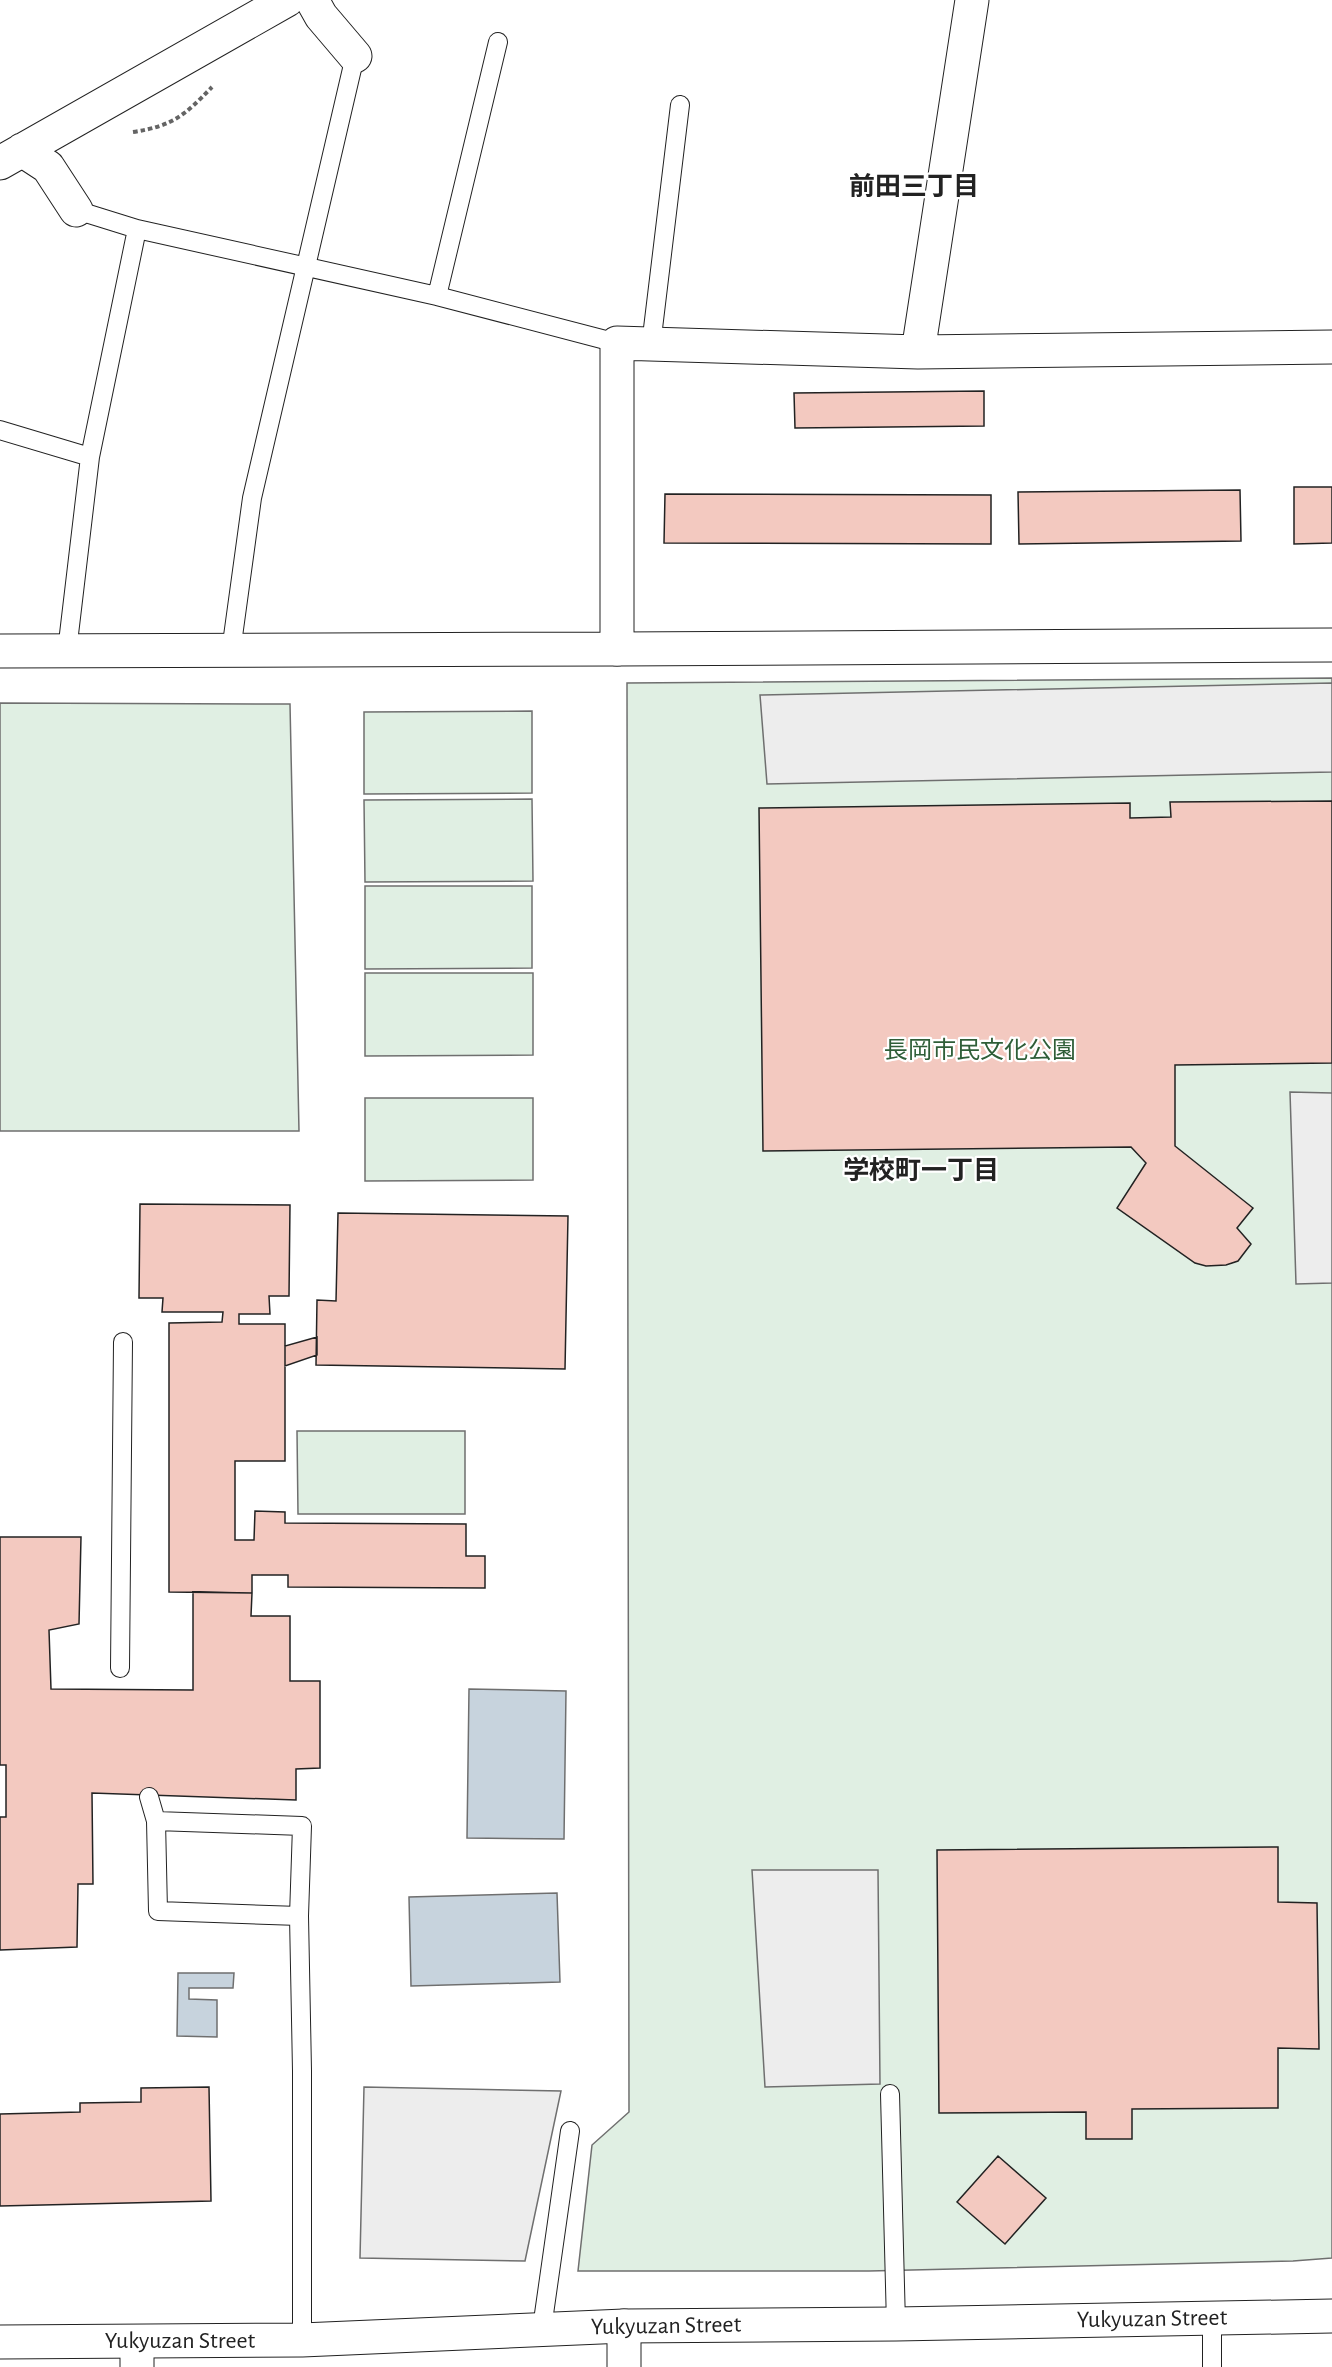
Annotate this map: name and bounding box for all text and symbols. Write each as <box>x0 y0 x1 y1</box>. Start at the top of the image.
district label: 前田三丁目 <box>849 173 979 200</box>
park label: 長岡市民文化公園 <box>884 1037 1076 1063</box>
district label: 学校町一丁目 <box>843 1156 999 1184</box>
street label: Yukyuzan Street <box>1077 2306 1228 2332</box>
street label: Yukyuzan Street <box>591 2313 742 2339</box>
street label: Yukyuzan Street <box>105 2329 256 2353</box>

